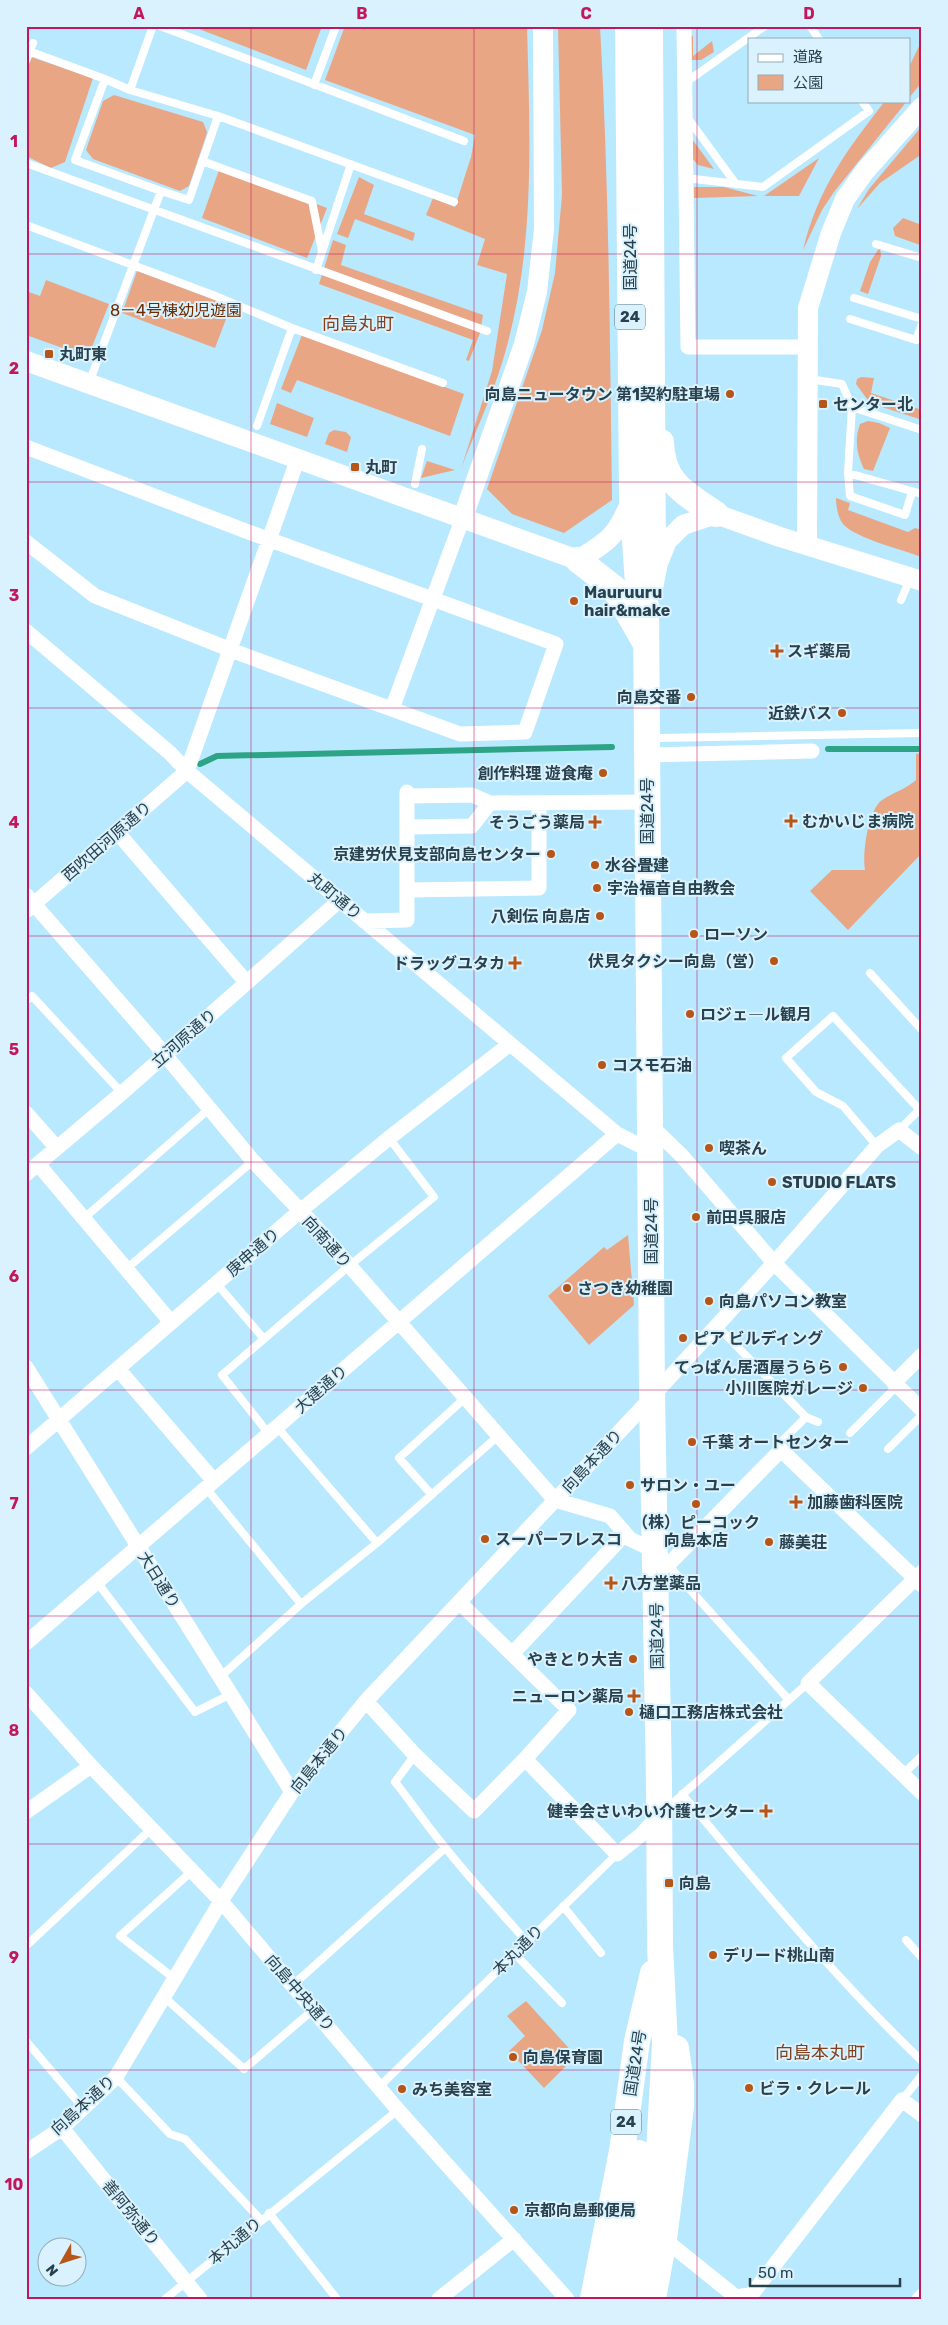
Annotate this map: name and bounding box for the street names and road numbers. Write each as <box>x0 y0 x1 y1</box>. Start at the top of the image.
street label: 国道24号 <box>621 223 640 291</box>
road number: 24 <box>615 304 645 330</box>
street label: 国道24号 <box>638 777 657 845</box>
street label: 西吹田河原通り <box>58 797 156 885</box>
street label: 丸町通り <box>304 868 366 924</box>
street label: 立河原通り <box>148 1005 220 1071</box>
street label: 国道24号 <box>642 1197 661 1265</box>
street label: 向南通り <box>299 1212 355 1272</box>
street label: 庚申通り <box>223 1224 283 1280</box>
street label: 大建通り <box>291 1361 351 1417</box>
street label: 向島本通り <box>558 1425 626 1497</box>
street label: 大日通り <box>134 1548 184 1612</box>
street label: 国道24号 <box>647 1602 667 1670</box>
street label: 向島本通り <box>286 1723 352 1797</box>
street label: 本丸通り <box>489 1921 547 1979</box>
street label: 向島中央通り <box>261 1951 339 2035</box>
street label: 国道24号 <box>620 2028 650 2098</box>
street label: 向島本通り <box>47 2071 119 2139</box>
road number: 24 <box>611 2110 641 2134</box>
street label: 善阿弥通り <box>98 2176 164 2250</box>
street label: 本丸通り <box>204 2213 266 2269</box>

